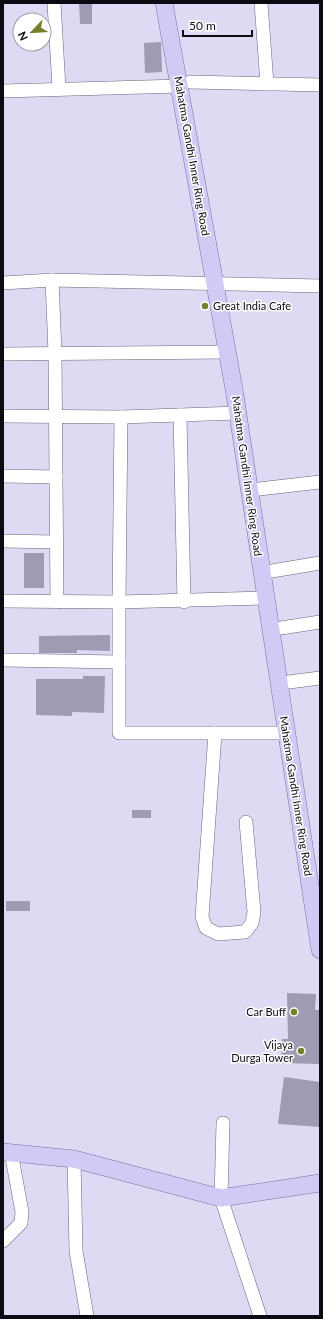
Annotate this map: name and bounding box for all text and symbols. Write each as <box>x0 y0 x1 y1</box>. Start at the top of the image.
north arrow <box>12 12 52 52</box>
scale bar <box>183 12 252 38</box>
text: 50 m <box>189 18 216 33</box>
text: N <box>15 30 30 43</box>
street label: Mahatma Gandhi Inner Ring Road <box>172 75 213 237</box>
place label: Great India Cafe <box>213 299 291 312</box>
marker: Great India Cafe <box>200 301 210 311</box>
street label: Mahatma Gandhi Inner Ring Road <box>230 395 265 557</box>
street label: Mahatma Gandhi Inner Ring Road <box>277 715 316 877</box>
place label: Car Buff <box>246 1005 287 1018</box>
marker: Car Buff <box>289 1007 299 1017</box>
place label: Vijaya Durga Tower <box>231 1038 293 1064</box>
marker: Vijaya Durga Tower <box>296 1046 306 1056</box>

